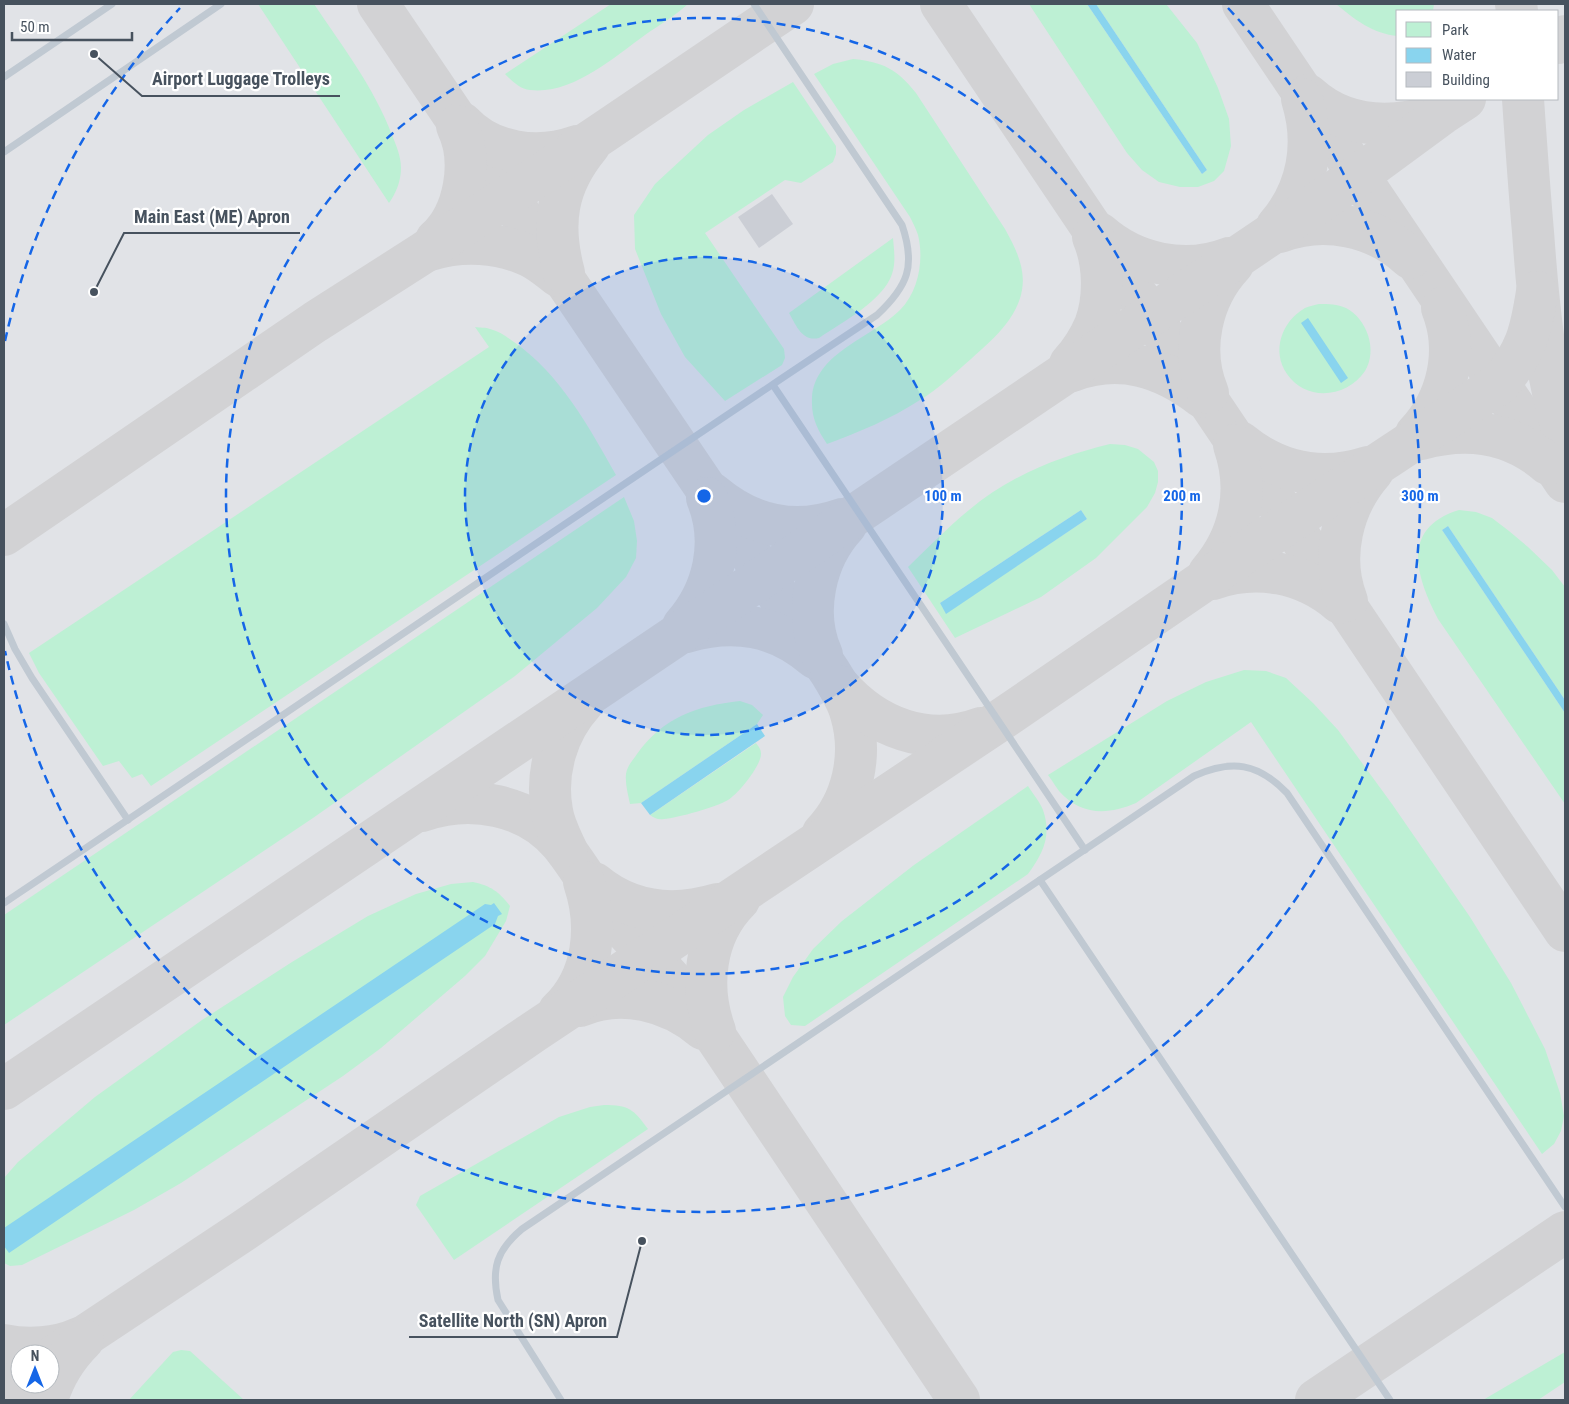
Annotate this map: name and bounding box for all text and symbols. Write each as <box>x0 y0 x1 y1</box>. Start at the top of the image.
scale bar <box>12 10 132 42</box>
legend <box>1396 10 1559 100</box>
text: 50 m <box>20 18 50 36</box>
text: Park <box>1442 21 1469 39</box>
text: Water <box>1442 46 1477 64</box>
callout: Airport Luggage Trolleys <box>142 63 340 96</box>
text: Airport Luggage Trolleys <box>152 68 330 89</box>
text: Building <box>1442 71 1490 89</box>
callout: Main East (ME) Apron <box>124 200 300 233</box>
text: Main East (ME) Apron <box>134 206 290 228</box>
centre of rings <box>695 487 713 505</box>
text: 100 m <box>924 487 962 505</box>
text: 200 m <box>1163 487 1201 505</box>
text: 300 m <box>1401 487 1439 505</box>
callout: Satellite North (SN) Apron <box>409 1304 617 1337</box>
text: Satellite North (SN) Apron <box>419 1310 607 1332</box>
north arrow <box>10 1344 60 1394</box>
text: N <box>31 1348 39 1364</box>

